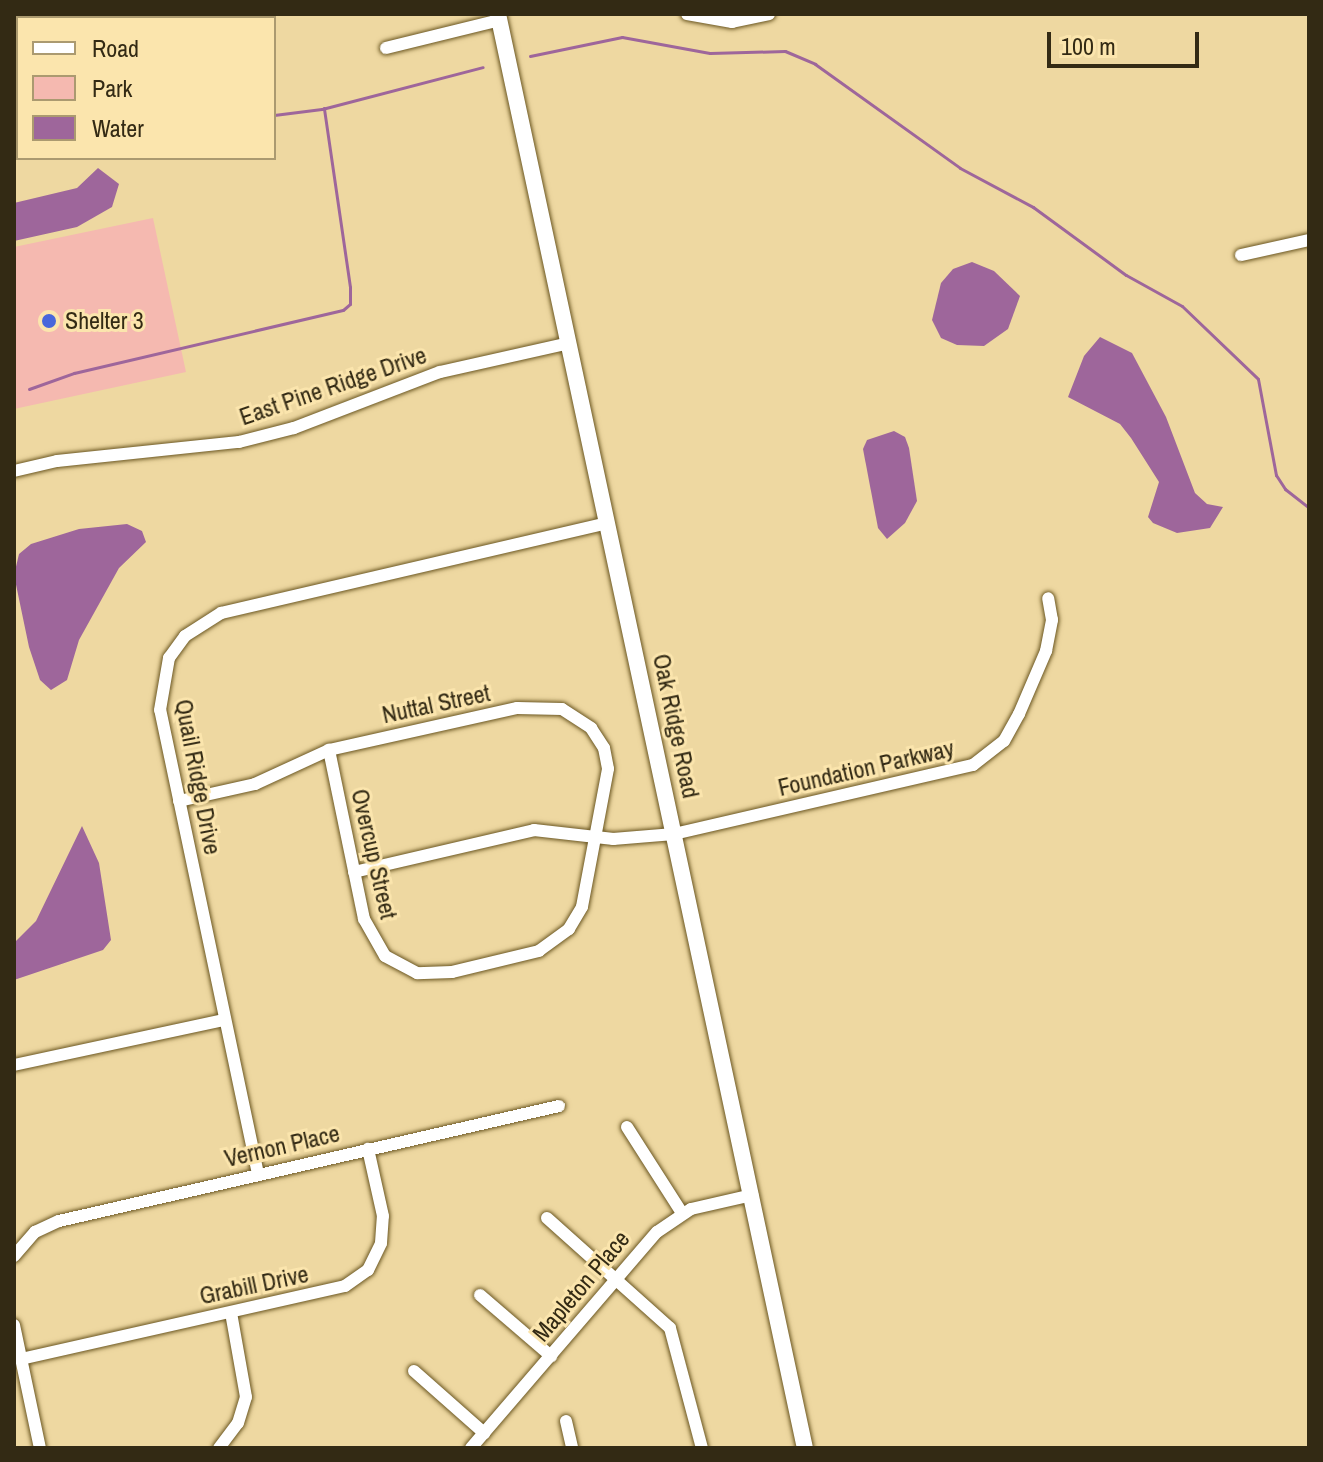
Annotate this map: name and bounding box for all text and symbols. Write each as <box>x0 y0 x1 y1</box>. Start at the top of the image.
legend <box>16 16 276 160</box>
scale bar <box>1051 16 1203 66</box>
text: 100 m <box>1061 30 1116 62</box>
text: Road <box>92 32 139 64</box>
text: Park <box>92 72 132 104</box>
text: Water <box>92 112 144 144</box>
place label: Shelter 3 <box>65 307 144 335</box>
marker: Shelter 3 <box>40 312 58 330</box>
street label: East Pine Ridge Drive <box>236 341 430 431</box>
street label: Oak Ridge Road <box>647 651 705 801</box>
street label: Nuttal Street <box>380 679 492 729</box>
street label: Quail Ridge Drive <box>169 697 227 857</box>
street label: Foundation Parkway <box>775 734 957 802</box>
street label: Overcup Street <box>345 786 403 922</box>
street label: Vernon Place <box>222 1119 342 1173</box>
street label: Mapleton Place <box>526 1225 636 1347</box>
street label: Grabill Drive <box>197 1259 311 1311</box>

